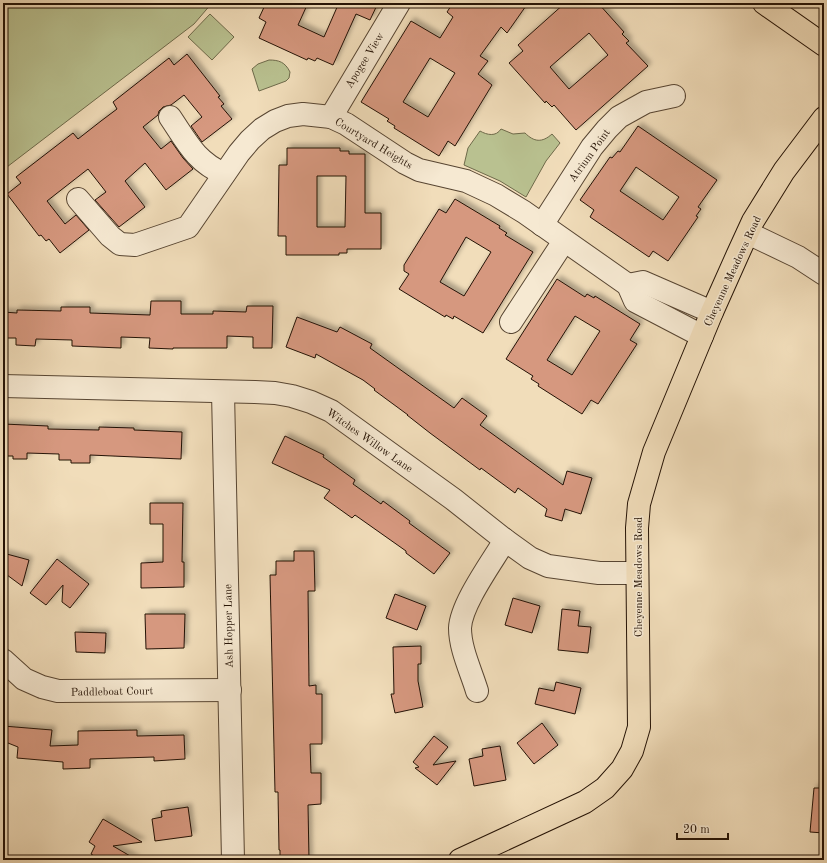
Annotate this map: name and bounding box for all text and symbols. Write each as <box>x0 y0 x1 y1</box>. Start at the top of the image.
street label: Apogee View <box>344 31 387 91</box>
street label: Courtyard Heights <box>332 117 414 172</box>
street label: Atrium Point <box>567 127 613 184</box>
street label: Cheyenne Meadows Road <box>703 215 764 329</box>
street label: Witches Willow Lane <box>324 407 414 475</box>
street label: Cheyenne Meadows Road <box>634 517 645 637</box>
street label: Ash Hopper Lane <box>223 584 236 668</box>
street label: Paddleboat Court <box>71 686 153 699</box>
scale bar <box>677 815 728 841</box>
text: 20 m <box>683 824 710 836</box>

